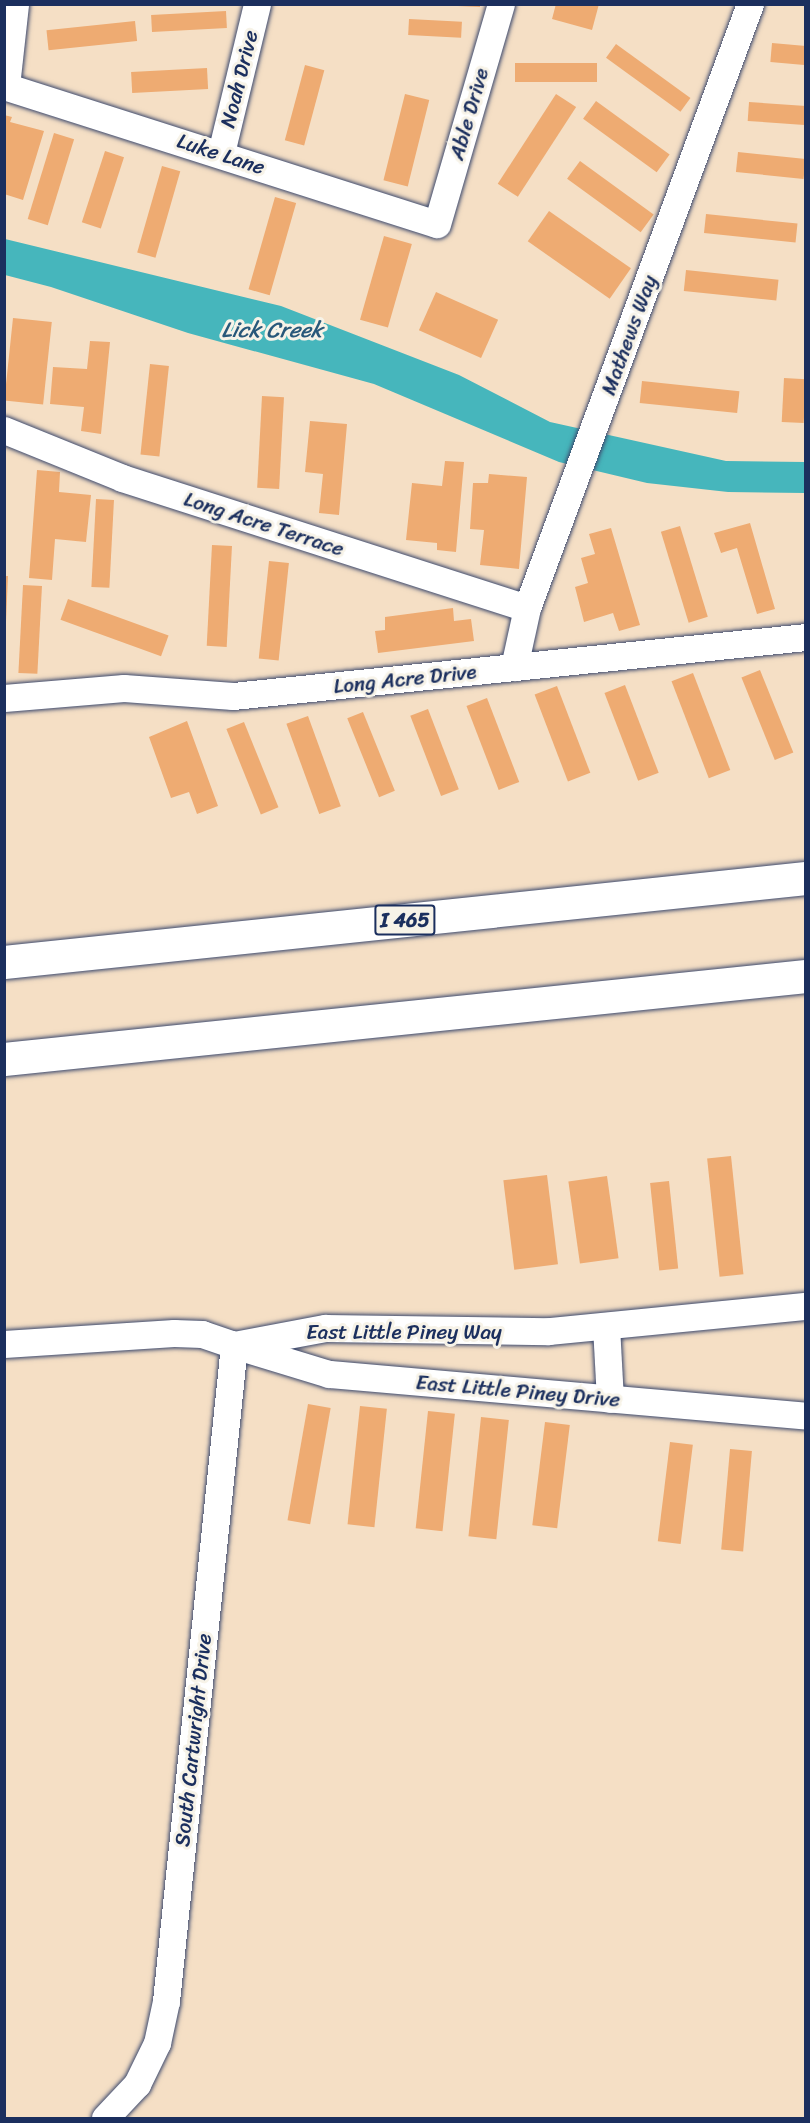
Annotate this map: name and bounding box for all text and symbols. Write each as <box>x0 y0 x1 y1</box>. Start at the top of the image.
street label: Noah Drive <box>215 28 263 130</box>
street label: Able Drive <box>444 65 494 163</box>
street label: Luke Lane <box>174 128 268 180</box>
street label: Mathews Way <box>596 272 662 398</box>
water label: Lick Creek <box>221 317 323 343</box>
street label: Long Acre Terrace <box>181 486 347 562</box>
street label: Long Acre Drive <box>332 659 478 699</box>
road number: I 465 <box>374 903 436 937</box>
street label: East Little Piney Way <box>306 1319 502 1345</box>
street label: East Little Piney Drive <box>414 1369 622 1413</box>
street label: South Cartwright Drive <box>169 1632 217 1848</box>

